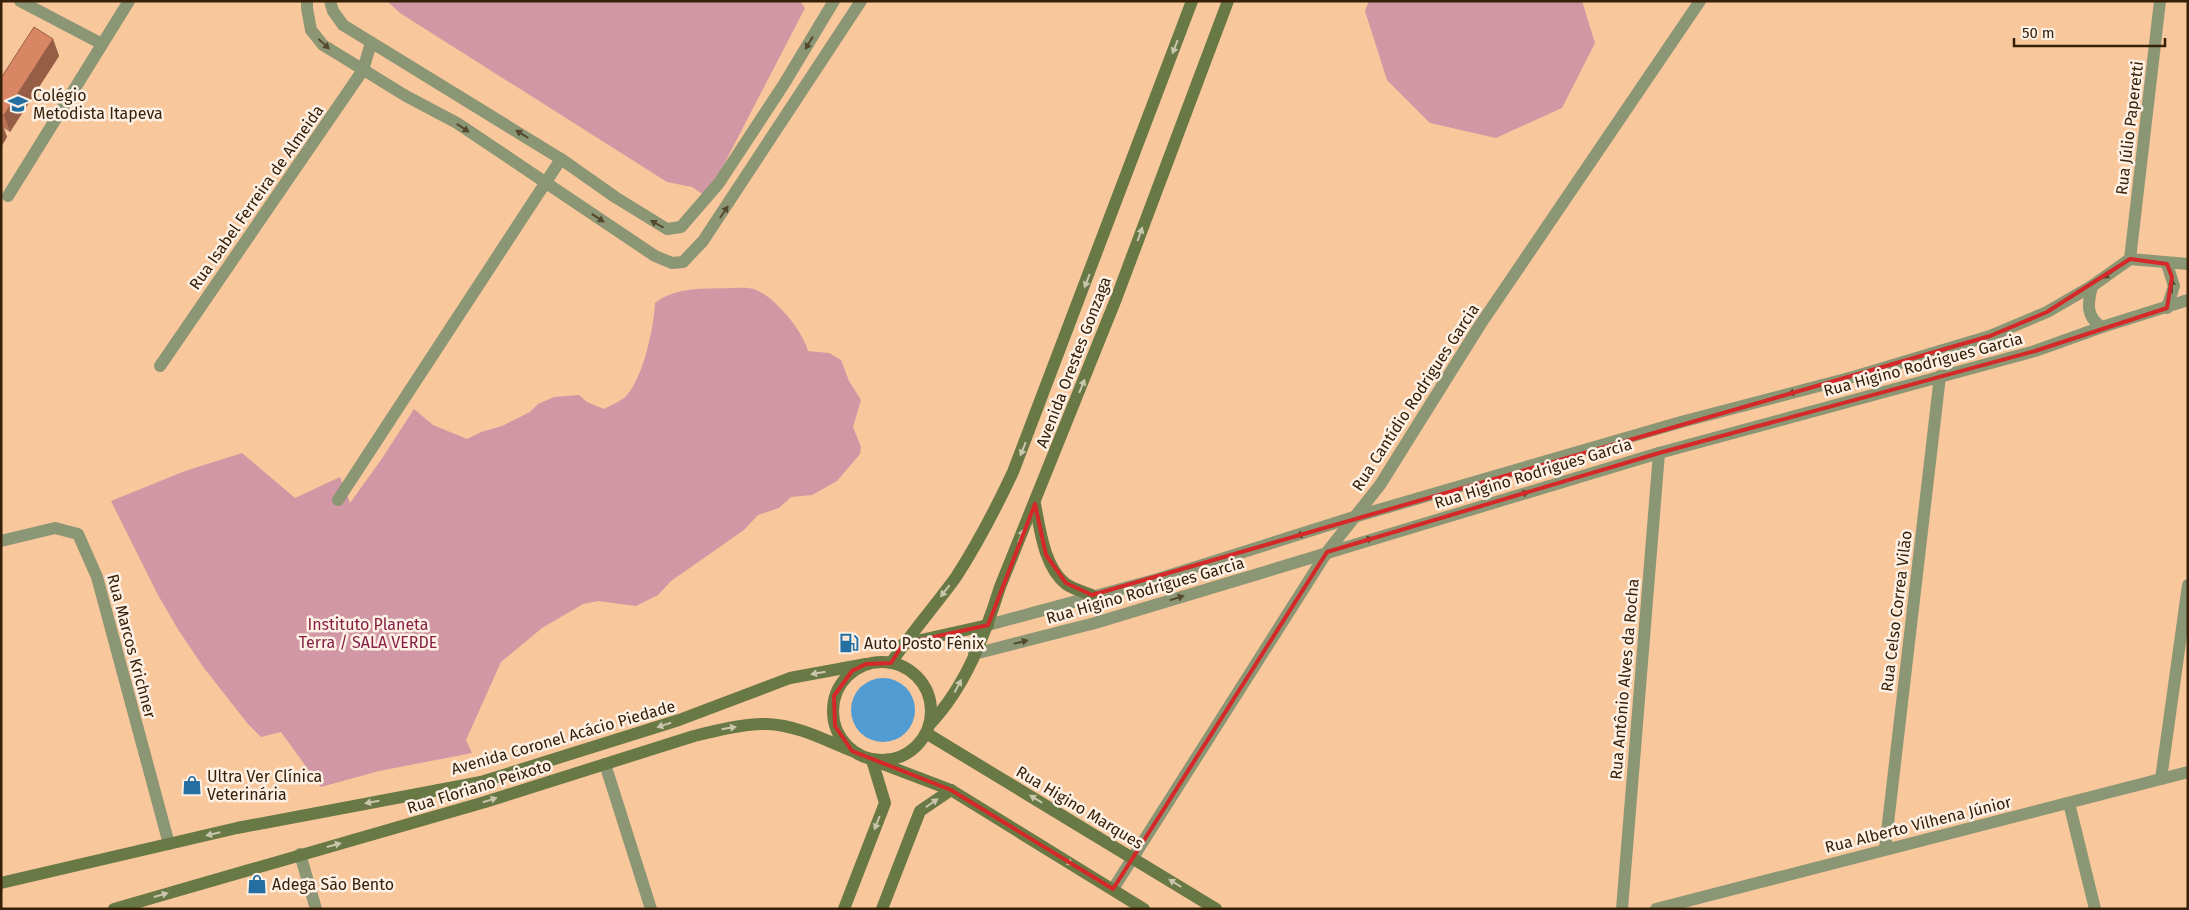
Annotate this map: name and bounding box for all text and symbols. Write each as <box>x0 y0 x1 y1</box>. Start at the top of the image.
scale bar <box>2014 15 2165 47</box>
text: 50 m <box>2022 24 2055 42</box>
one-way arrow <box>804 36 813 49</box>
one-way arrow <box>318 38 330 50</box>
one-way arrow <box>1171 40 1179 55</box>
street label: Rua Júlio Paperetti <box>2112 60 2147 196</box>
place label: Colégio Metodista Itapeva <box>33 86 163 123</box>
school or university icon: Colégio Metodista Itapeva <box>7 93 29 115</box>
street label: Rua Isabel Ferreira de Almeida <box>185 101 328 293</box>
one-way arrow <box>456 123 470 132</box>
one-way arrow <box>515 129 528 139</box>
one-way arrow <box>719 205 729 219</box>
one-way arrow <box>591 213 605 223</box>
one-way arrow <box>650 219 664 228</box>
one-way arrow <box>1136 226 1144 241</box>
one-way arrow <box>2103 269 2116 279</box>
street label: Avenida Orestes Gonzaga <box>1032 274 1115 450</box>
one-way arrow <box>1083 274 1091 289</box>
one-way arrow <box>2168 278 2176 294</box>
street label: Rua Cantídio Rodrigues Garcia <box>1348 300 1483 494</box>
street label: Rua Higino Rodrigues Garcia <box>1821 329 2025 400</box>
one-way arrow <box>1079 378 1086 393</box>
one-way arrow <box>1788 388 1803 396</box>
street label: Rua Higino Rodrigues Garcia <box>1432 434 1634 513</box>
one-way arrow <box>1018 442 1026 456</box>
one-way arrow <box>1514 489 1529 497</box>
one-way arrow <box>1018 529 1026 543</box>
street label: Rua Celso Correa Vilão <box>1877 529 1916 693</box>
one-way arrow <box>1295 530 1310 538</box>
one-way arrow <box>1359 536 1374 544</box>
street label: Rua Higino Rodrigues Garcia <box>1044 553 1246 628</box>
street label: Rua Marcos Krichner <box>103 572 160 721</box>
street label: Rua Antônio Alves da Rocha <box>1606 578 1643 780</box>
one-way arrow <box>939 584 950 597</box>
one-way arrow <box>1170 594 1185 601</box>
park label: Instituto Planeta Terra / SALA VERDE <box>299 615 437 652</box>
fuel station icon: Auto Posto Fênix <box>838 632 860 654</box>
place label: Auto Posto Fênix <box>864 634 984 653</box>
one-way arrow <box>1013 638 1029 646</box>
one-way arrow <box>809 669 825 677</box>
one-way arrow <box>954 678 962 693</box>
street label: Avenida Coronel Acácio Piedade <box>449 696 677 779</box>
one-way arrow <box>657 722 672 730</box>
one-way arrow <box>722 724 738 732</box>
street label: Rua Floriano Peixoto <box>405 755 554 817</box>
street label: Rua Higino Marques <box>1013 762 1147 853</box>
place label: Ultra Ver Clínica Veterinária <box>207 767 322 804</box>
shop icon: Ultra Ver Clínica Veterinária <box>181 774 203 796</box>
street label: Rua Alberto Vilhena Júnior <box>1823 792 2014 857</box>
one-way arrow <box>1029 795 1042 804</box>
one-way arrow <box>483 796 498 804</box>
one-way arrow <box>925 798 939 808</box>
one-way arrow <box>364 799 380 807</box>
one-way arrow <box>873 815 881 830</box>
one-way arrow <box>206 830 221 838</box>
one-way arrow <box>326 841 341 849</box>
one-way arrow <box>1061 856 1074 865</box>
shop icon: Adega São Bento <box>246 873 268 895</box>
place label: Adega São Bento <box>272 875 394 894</box>
one-way arrow <box>1168 879 1181 888</box>
one-way arrow <box>153 891 168 899</box>

